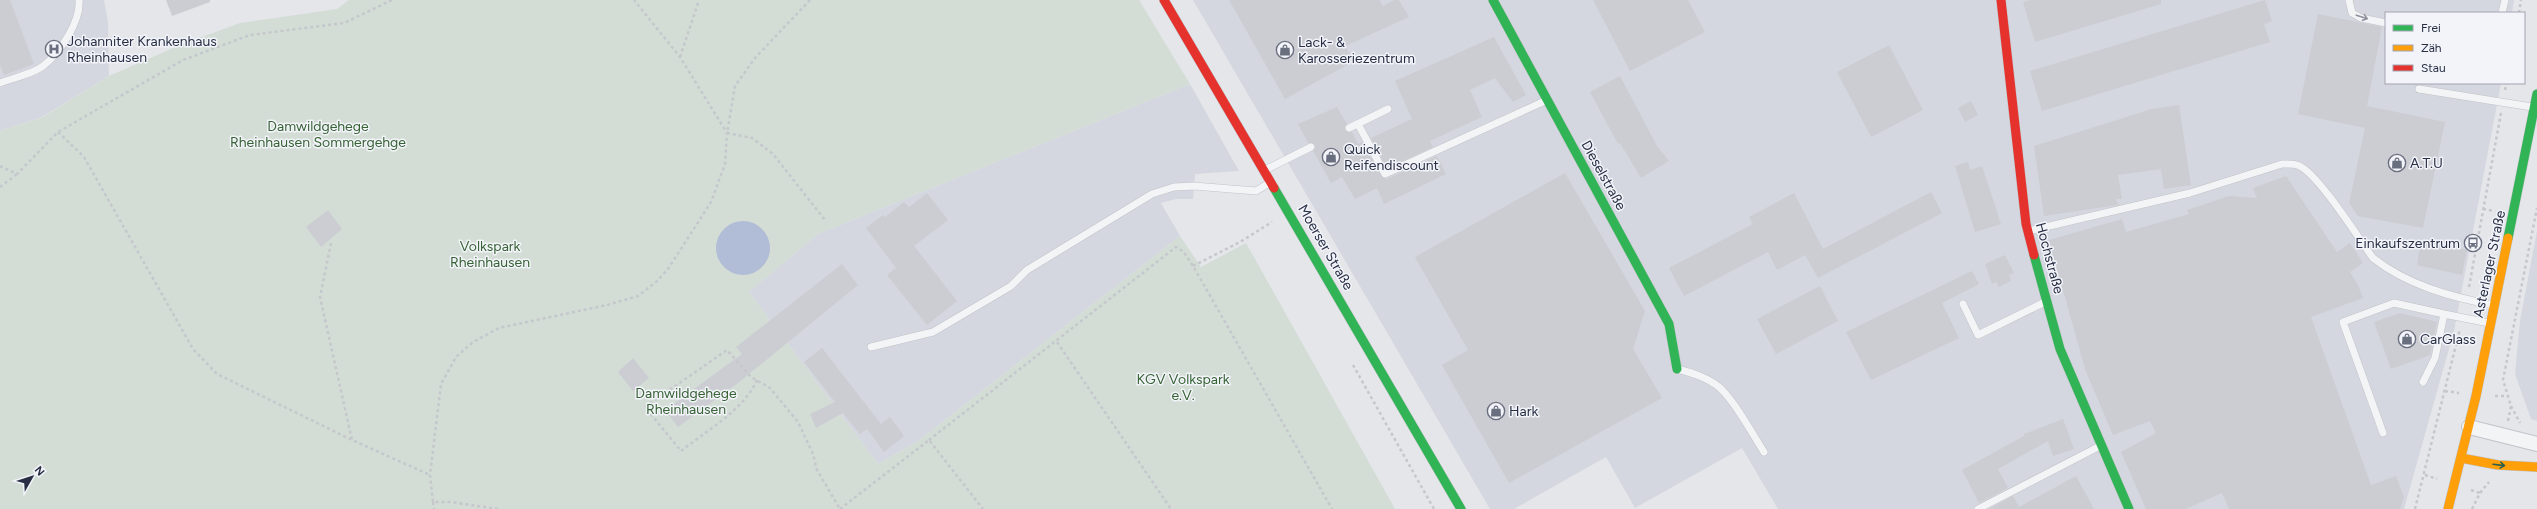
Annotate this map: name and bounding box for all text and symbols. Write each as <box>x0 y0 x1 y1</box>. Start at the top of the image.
legend <box>2385 12 2525 84</box>
one-way arrow <box>2355 14 2368 21</box>
text: Frei <box>2421 21 2441 35</box>
place label: Johanniter Krankenhaus Rheinhausen <box>67 33 217 66</box>
place label: Lack- & Karosseriezentrum <box>1298 34 1415 67</box>
hospital icon: Johanniter Krankenhaus Rheinhausen <box>44 39 64 59</box>
shop icon: Lack- & Karosseriezentrum <box>1275 40 1295 60</box>
text: Zäh <box>2421 41 2442 55</box>
text: Stau <box>2421 61 2446 75</box>
park label: Damwildgehege Rheinhausen Sommergehge <box>230 118 406 151</box>
street label: Dieselstraße <box>1577 137 1630 213</box>
place label: Quick Reifendiscount <box>1344 141 1439 174</box>
shop icon: Quick Reifendiscount <box>1321 147 1341 167</box>
shop icon: A.T.U <box>2387 153 2407 173</box>
place label: A.T.U <box>2410 155 2443 172</box>
street label: Moerser Straße <box>1294 201 1357 293</box>
street label: Asterlager Straße <box>2470 209 2509 319</box>
street label: Hochstraße <box>2032 221 2067 296</box>
bus stop icon: Einkaufszentrum <box>2463 233 2483 253</box>
place label: Einkaufszentrum <box>2355 235 2460 252</box>
park label: Volkspark Rheinhausen <box>450 238 530 271</box>
shop icon: CarGlass <box>2397 329 2417 349</box>
place label: CarGlass <box>2420 331 2476 348</box>
park label: KGV Volkspark e.V. <box>1137 371 1230 404</box>
park label: Damwildgehege Rheinhausen <box>635 385 737 418</box>
shop icon: Hark <box>1486 401 1506 421</box>
place label: Hark <box>1509 403 1538 420</box>
north arrow <box>12 457 52 497</box>
one-way arrow <box>2492 461 2505 468</box>
text: N <box>32 464 47 478</box>

